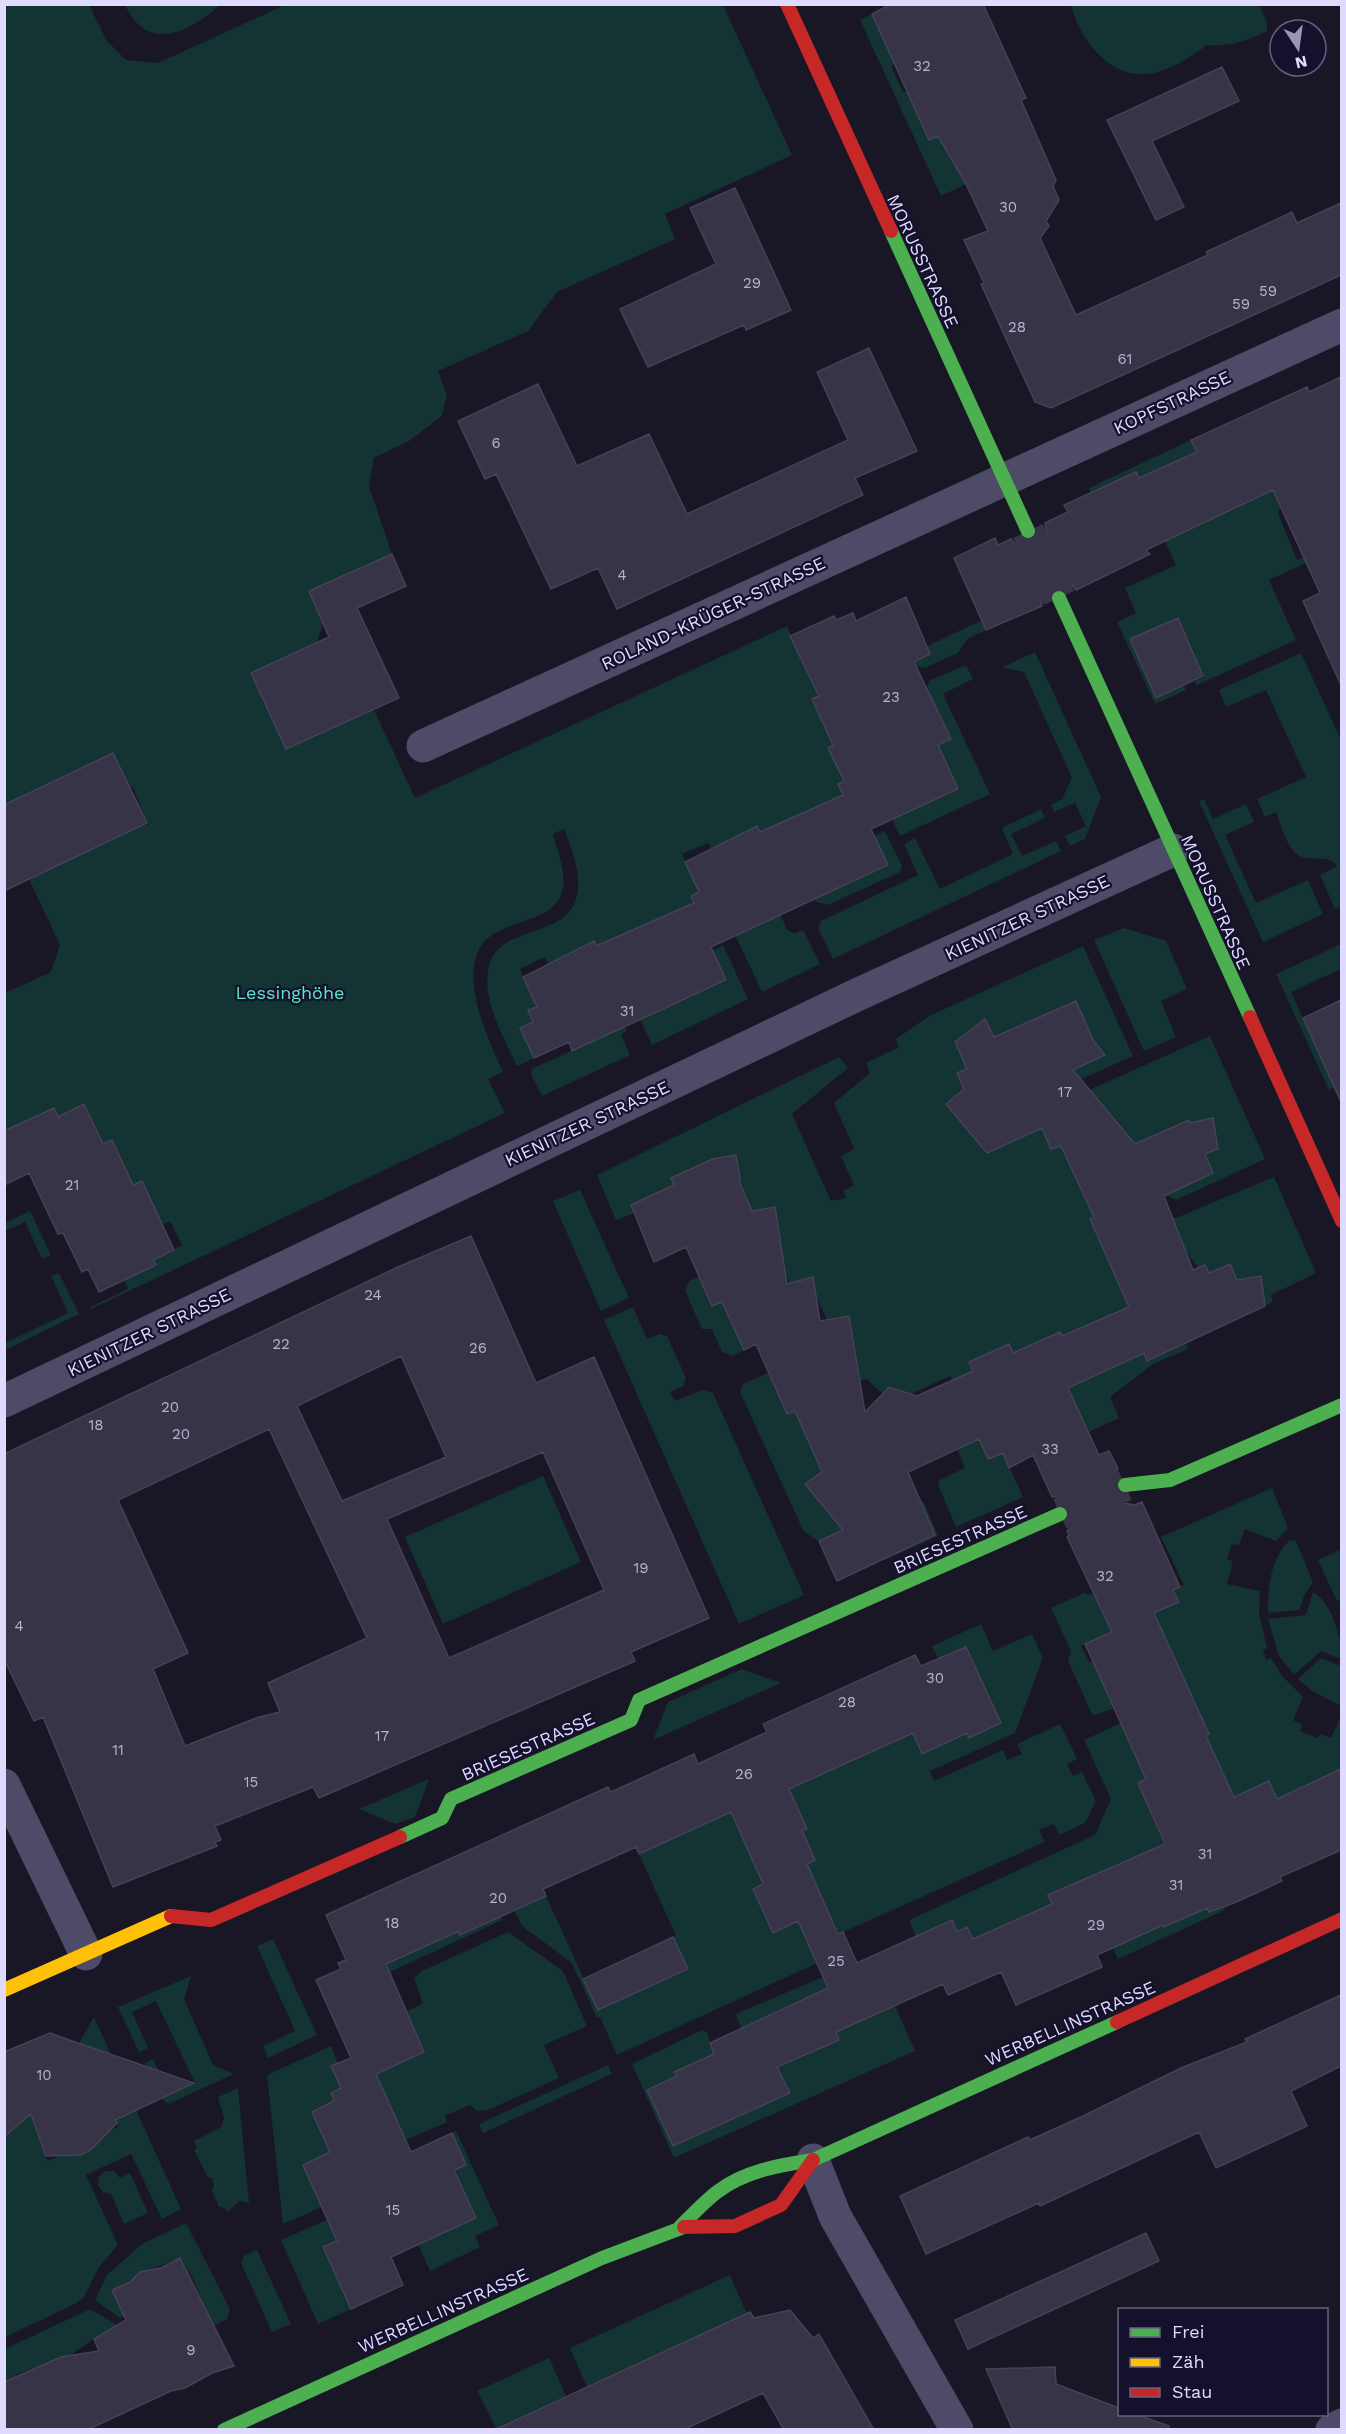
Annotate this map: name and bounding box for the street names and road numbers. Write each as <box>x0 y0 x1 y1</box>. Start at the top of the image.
street label: MORUSSTRASSE <box>883 191 963 331</box>
street label: KOPFSTRASSE <box>1110 366 1234 438</box>
street label: ROLAND-KRÜGER-STRASSE <box>598 552 828 674</box>
street label: MORUSSTRASSE <box>1177 831 1255 973</box>
street label: KIENITZER STRASSE <box>941 870 1113 964</box>
street label: KIENITZER STRASSE <box>501 1076 673 1170</box>
street label: KIENITZER STRASSE <box>64 1283 234 1381</box>
street label: BRIESESTRASSE <box>890 1500 1030 1578</box>
street label: BRIESESTRASSE <box>458 1707 598 1785</box>
street label: WERBELLINSTRASSE <box>982 1976 1158 2070</box>
street label: WERBELLINSTRASSE <box>355 2263 531 2357</box>

